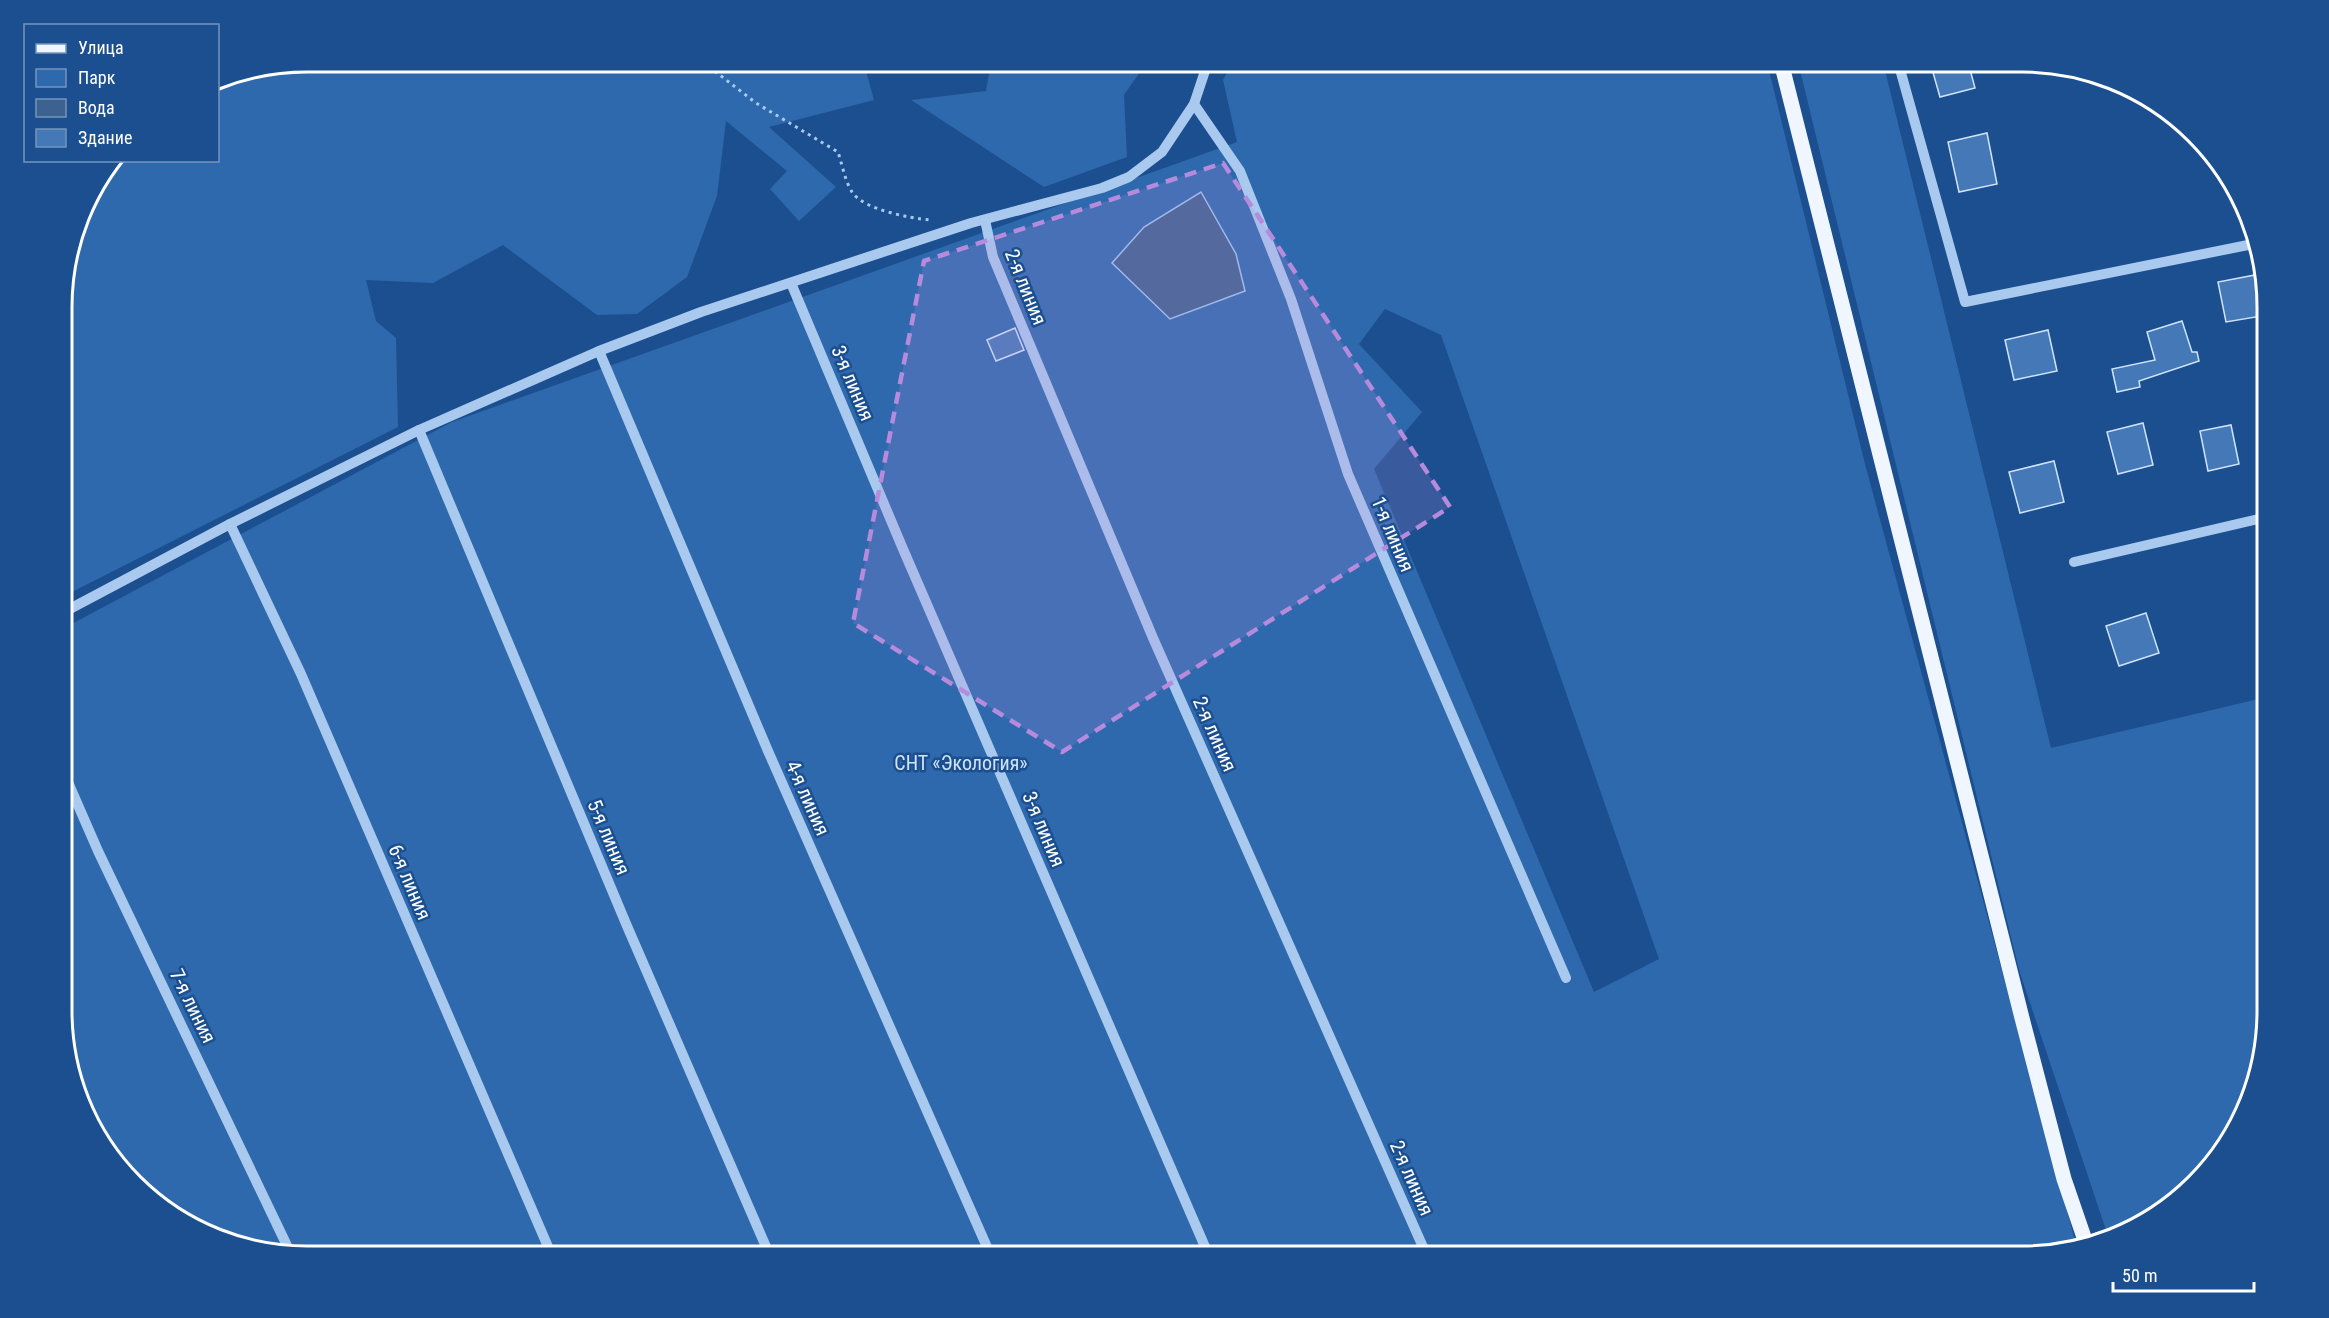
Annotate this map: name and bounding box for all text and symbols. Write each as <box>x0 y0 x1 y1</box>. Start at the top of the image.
legend <box>24 24 219 162</box>
text: Улица <box>78 37 124 58</box>
text: Парк <box>78 67 116 88</box>
text: Вода <box>78 97 115 118</box>
text: Здание <box>78 127 132 148</box>
street label: 2-я линия <box>1000 246 1052 328</box>
street label: 3-я линия <box>826 342 880 424</box>
street label: 1-я линия <box>1366 493 1420 575</box>
street label: 2-я линия <box>1188 693 1242 775</box>
park label: СНТ «Экология» <box>894 751 1028 775</box>
street label: 4-я линия <box>781 757 835 839</box>
street label: 3-я линия <box>1017 788 1071 870</box>
street label: 5-я линия <box>582 796 636 878</box>
street label: 6-я линия <box>383 841 437 923</box>
street label: 7-я линия <box>165 965 221 1047</box>
street label: 2-я линия <box>1385 1137 1439 1219</box>
scale bar <box>2113 1255 2254 1293</box>
text: 50 m <box>2122 1265 2157 1286</box>

